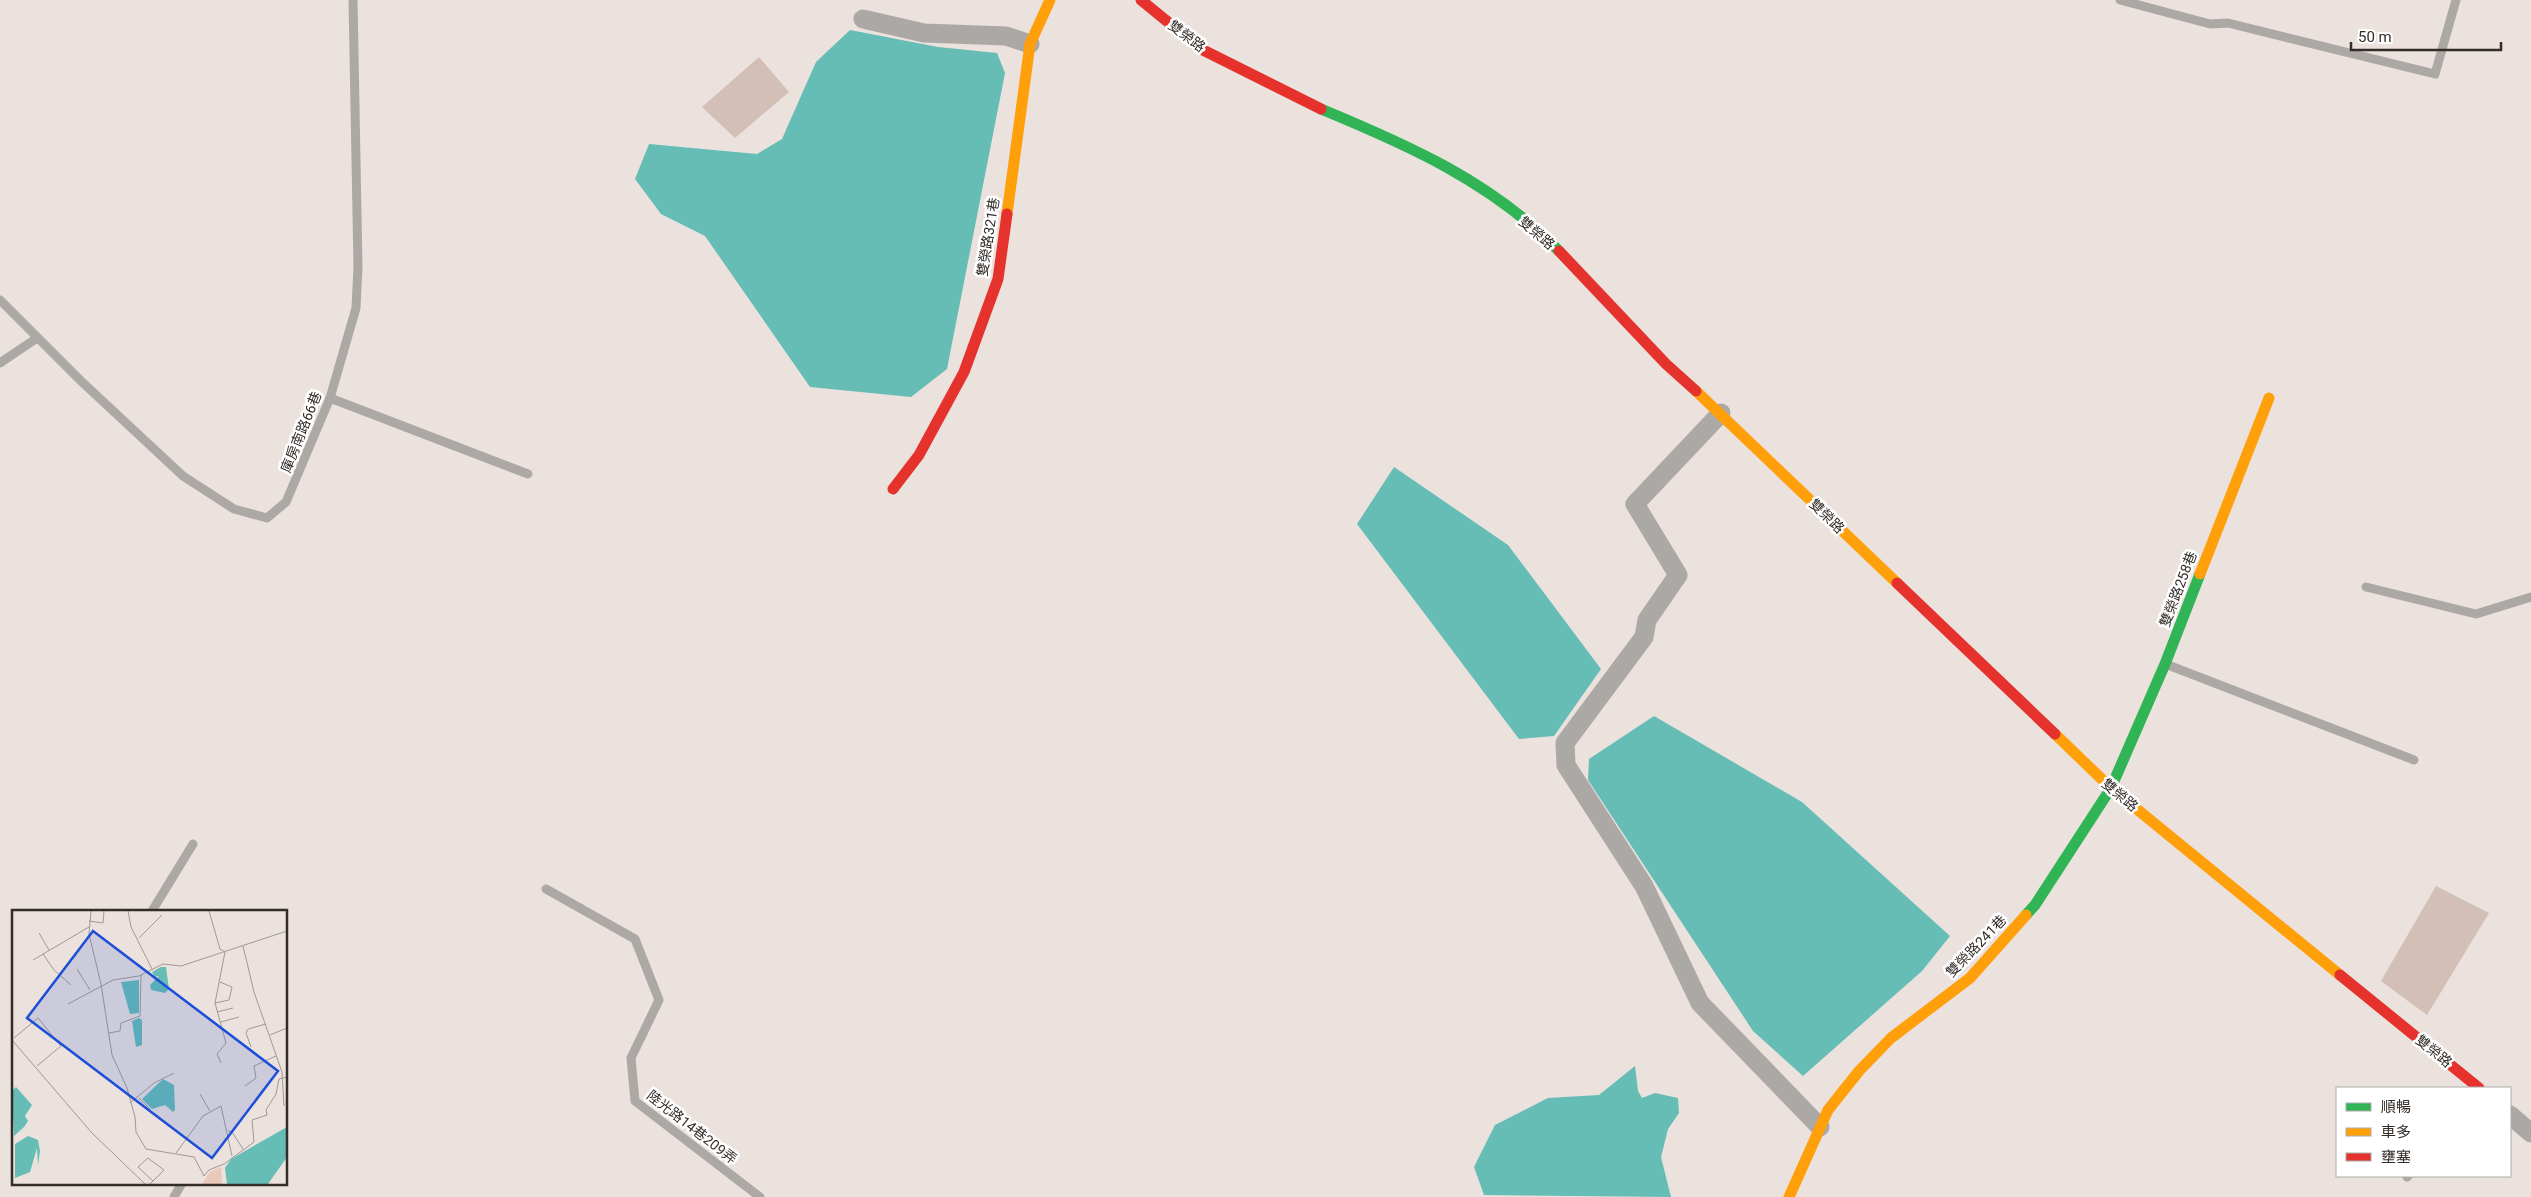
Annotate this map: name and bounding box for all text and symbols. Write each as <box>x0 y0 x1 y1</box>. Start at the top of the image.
street label: 雙榮路 <box>1165 17 1209 55</box>
scale bar <box>2351 20 2501 52</box>
text: 50 m <box>2358 28 2392 46</box>
street label: 雙榮路321巷 <box>974 196 1002 278</box>
street label: 雙榮路 <box>1516 213 1558 253</box>
street label: 庫房南路66巷 <box>278 389 324 475</box>
street label: 雙榮路 <box>1806 496 1848 536</box>
street label: 雙榮路258巷 <box>2156 549 2200 629</box>
street label: 雙榮路 <box>2099 775 2141 815</box>
inset map <box>12 910 288 1184</box>
street label: 雙榮路241巷 <box>1943 912 2009 980</box>
street label: 雙榮路 <box>2413 1032 2455 1070</box>
street label: 陸光路14巷209弄 <box>644 1087 740 1167</box>
legend <box>2336 1087 2511 1177</box>
text: 順暢 <box>2381 1098 2411 1116</box>
text: 車多 <box>2381 1123 2411 1141</box>
text: 壅塞 <box>2381 1148 2411 1166</box>

